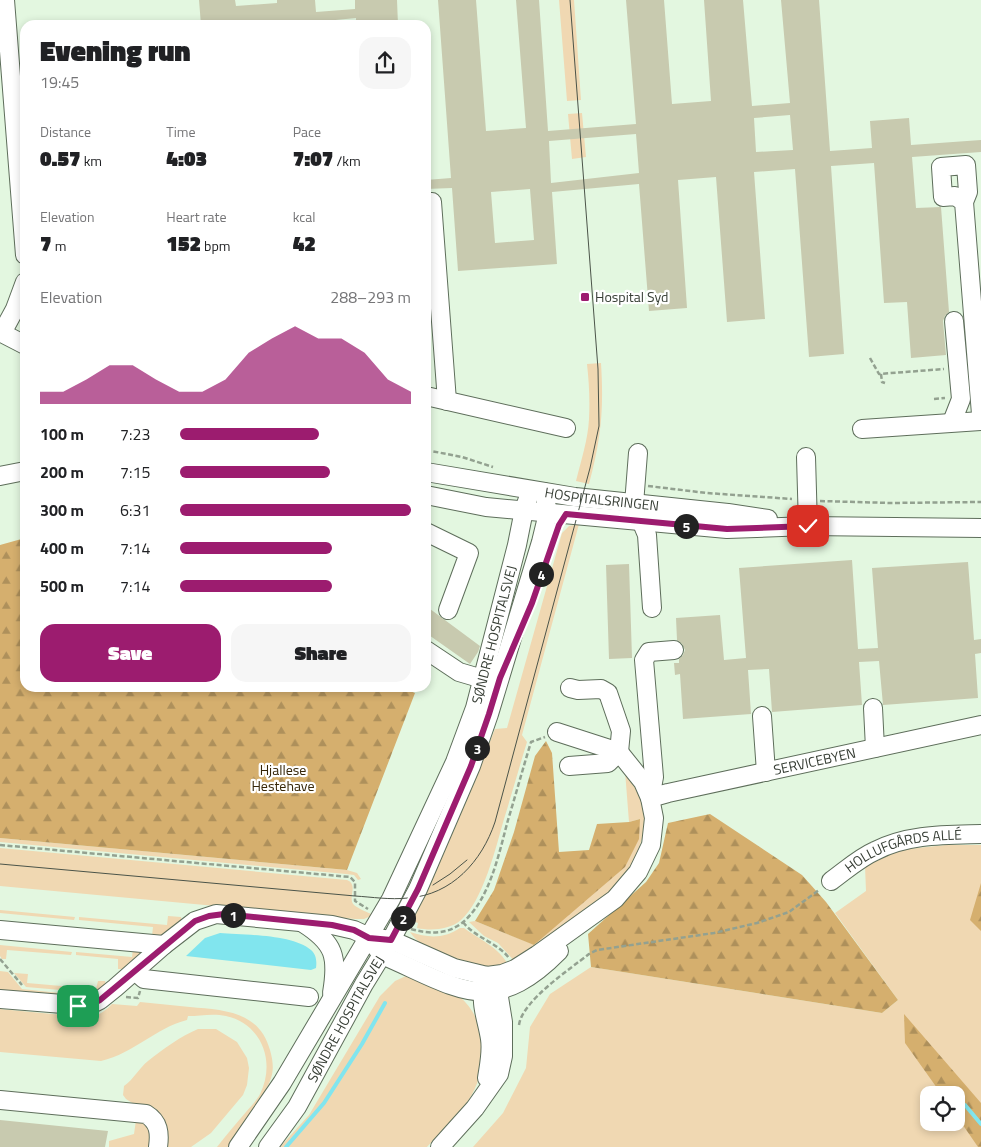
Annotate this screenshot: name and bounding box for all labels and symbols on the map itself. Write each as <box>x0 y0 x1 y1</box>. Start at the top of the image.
place label: Hospital Syd <box>595 286 668 307</box>
marker: Hospital Syd <box>579 291 591 303</box>
street label: HOSPITALSRINGEN <box>543 481 660 516</box>
pin <box>787 505 829 547</box>
pin: 5 <box>674 514 698 538</box>
pin: 4 <box>528 562 554 586</box>
street label: SØNDRE HOSPITALSVEJ <box>466 563 521 706</box>
pin: 3 <box>464 736 490 760</box>
street label: SERVICEBYEN <box>771 742 858 780</box>
park label: Hjallese Hestehave <box>251 759 315 796</box>
street label: HOLLUFGÅRDS ALLÉ <box>840 823 962 877</box>
pin: 1 <box>220 902 246 928</box>
pin: 2 <box>390 906 416 930</box>
street label: SØNDRE HOSPITALSVEJ <box>301 951 389 1086</box>
pin <box>57 985 99 1027</box>

